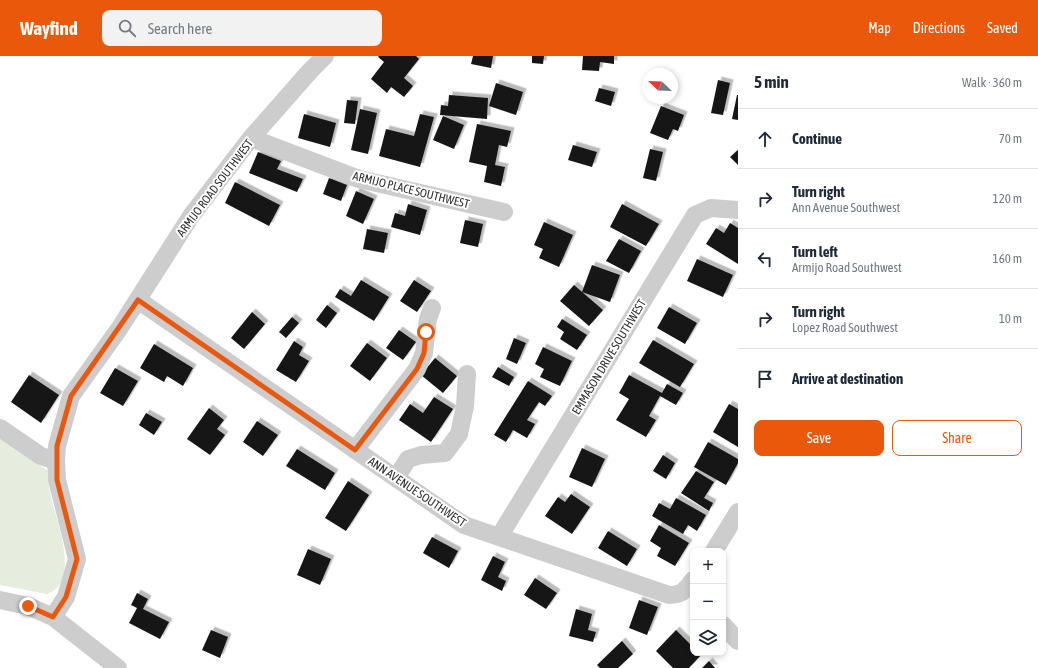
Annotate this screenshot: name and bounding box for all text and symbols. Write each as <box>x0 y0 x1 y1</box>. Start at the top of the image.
search box <box>102 10 382 46</box>
text: Wayfind <box>20 17 78 39</box>
icon: search <box>116 17 138 39</box>
text: Search here <box>148 20 212 37</box>
text: Map <box>868 20 891 36</box>
text: Directions <box>913 20 965 36</box>
text: Saved <box>987 20 1018 36</box>
north arrow <box>642 68 678 104</box>
text: 5 min <box>754 72 789 92</box>
text: Walk · 360 m <box>962 75 1022 90</box>
icon: ahead <box>754 128 776 150</box>
text: Continue <box>792 130 842 147</box>
text: 70 m <box>999 131 1022 146</box>
street label: ARMIJO ROAD SOUTHWEST <box>174 136 257 239</box>
street label: ARMIJO PLACE SOUTHWEST <box>351 169 471 211</box>
text: Turn right <box>792 183 845 200</box>
icon: right <box>754 188 776 210</box>
text: 120 m <box>993 191 1022 206</box>
text: Ann Avenue Southwest <box>792 200 900 215</box>
text: Turn left <box>792 243 838 260</box>
icon: left <box>754 248 776 270</box>
text: 160 m <box>993 251 1022 266</box>
text: Armijo Road Southwest <box>792 260 902 275</box>
street label: EMMASON DRIVE SOUTHWEST <box>569 296 649 417</box>
text: Turn right <box>792 303 845 320</box>
icon: right <box>754 308 776 330</box>
text: 10 m <box>999 311 1022 326</box>
text: Lopez Road Southwest <box>792 320 898 335</box>
route start <box>417 323 435 341</box>
icon: arrive <box>754 368 776 390</box>
text: Arrive at destination <box>792 370 903 387</box>
button: Save <box>754 420 884 456</box>
button: Share <box>892 420 1022 456</box>
street label: ANN AVENUE SOUTHWEST <box>366 454 469 530</box>
map controls <box>690 548 726 656</box>
button: + <box>690 548 726 584</box>
button: − <box>690 584 726 620</box>
route end <box>19 597 37 615</box>
button: layers <box>690 620 726 656</box>

